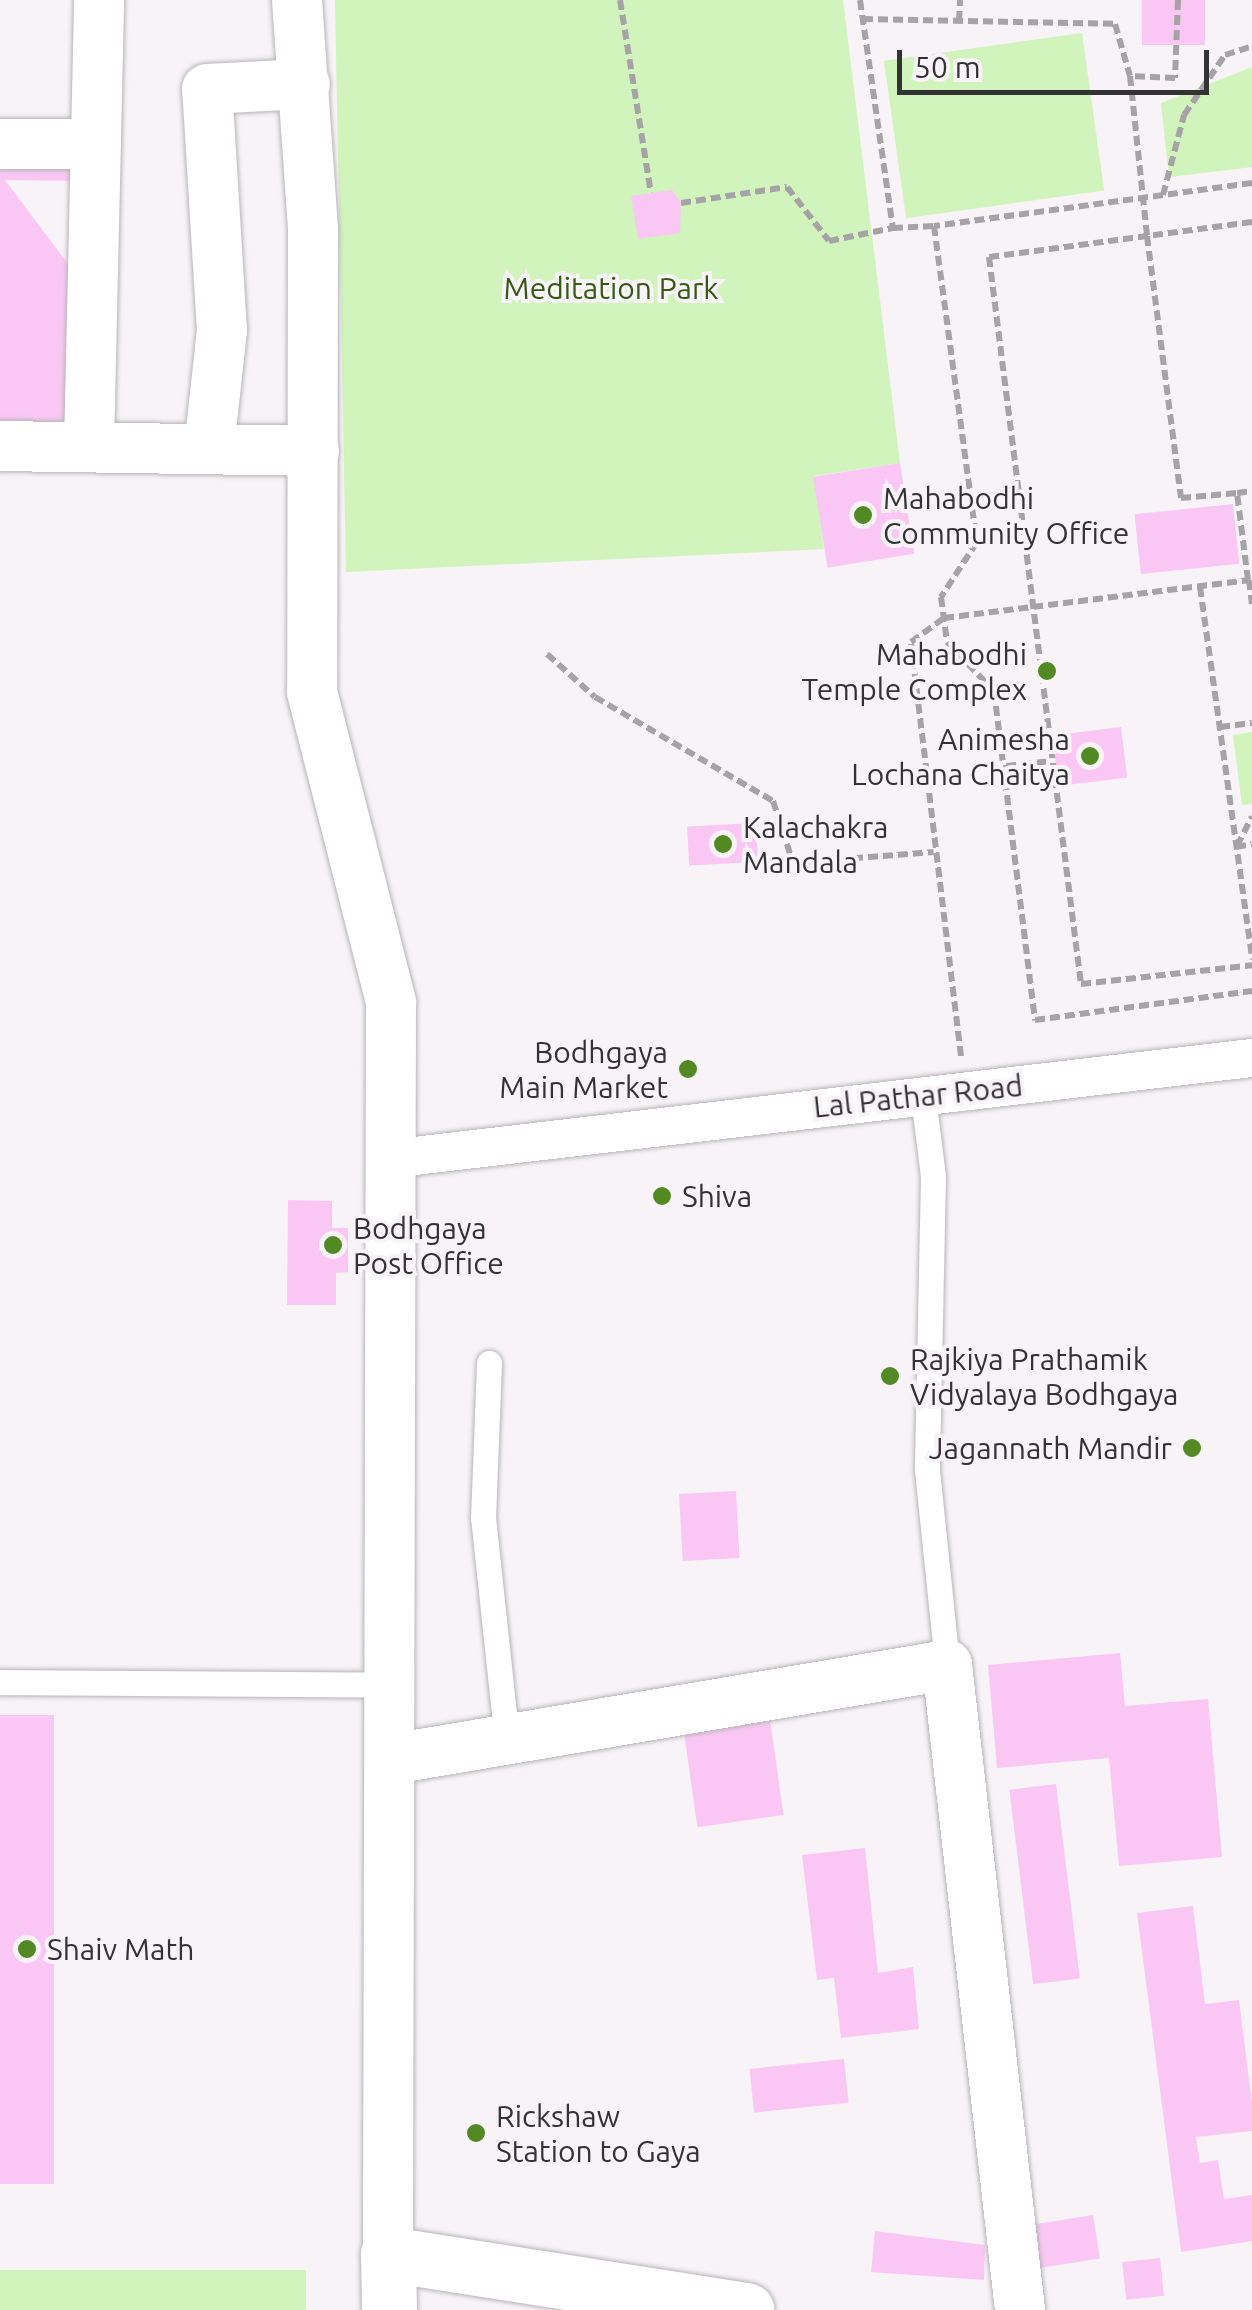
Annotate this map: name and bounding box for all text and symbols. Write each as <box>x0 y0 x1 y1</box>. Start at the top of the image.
scale bar <box>902 30 1214 92</box>
text: 50 m <box>914 50 981 84</box>
park label: Meditation Park <box>504 270 718 306</box>
place label: Mahabodhi Community Office <box>883 480 1129 550</box>
marker: Mahabodhi Community Office <box>852 504 874 526</box>
place label: Mahabodhi Temple Complex <box>802 636 1027 706</box>
marker: Mahabodhi Temple Complex <box>1036 660 1058 682</box>
place label: Animesha Lochana Chaitya <box>851 721 1070 792</box>
marker: Animesha Lochana Chaitya <box>1079 745 1101 767</box>
place label: Kalachakra Mandala <box>743 809 888 880</box>
marker: Kalachakra Mandala <box>712 833 734 855</box>
place label: Bodhgaya Main Market <box>499 1034 668 1104</box>
marker: Bodhgaya Main Market <box>677 1058 699 1080</box>
street label: Lal Pathar Road <box>812 1067 1024 1125</box>
place label: Shiva <box>682 1178 752 1214</box>
marker: Shiva <box>651 1185 673 1207</box>
place label: Bodhgaya Post Office <box>353 1210 504 1280</box>
marker: Bodhgaya Post Office <box>322 1234 344 1256</box>
place label: Rajkiya Prathamik Vidyalaya Bodhgaya <box>910 1341 1178 1412</box>
marker: Rajkiya Prathamik Vidyalaya Bodhgaya <box>879 1365 901 1387</box>
place label: Jagannath Mandir <box>929 1430 1172 1466</box>
marker: Jagannath Mandir <box>1181 1437 1203 1459</box>
place label: Shaiv Math <box>47 1931 194 1967</box>
marker: Shaiv Math <box>16 1938 38 1960</box>
place label: Rickshaw Station to Gaya <box>496 2098 701 2168</box>
marker: Rickshaw Station to Gaya <box>465 2122 487 2144</box>

